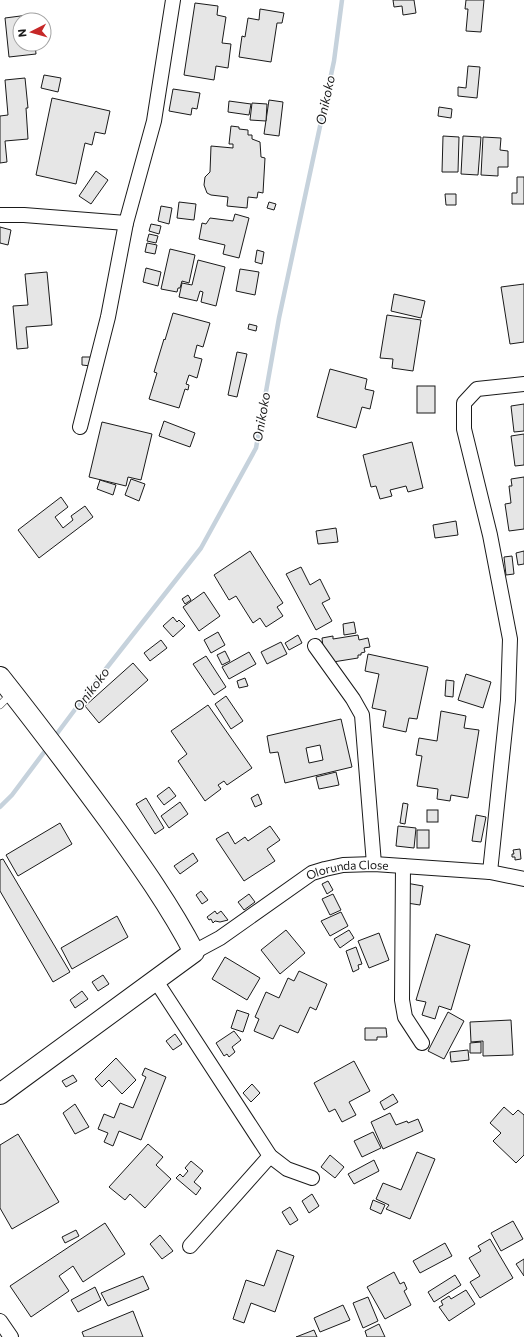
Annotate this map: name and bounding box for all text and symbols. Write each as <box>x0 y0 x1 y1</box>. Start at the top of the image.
north arrow <box>12 12 52 52</box>
text: N <box>15 28 28 38</box>
water label: Onikoko <box>312 73 338 126</box>
water label: Onikoko <box>249 391 273 443</box>
water label: Onikoko <box>69 664 113 714</box>
street label: Olorunda Close <box>303 857 389 882</box>

